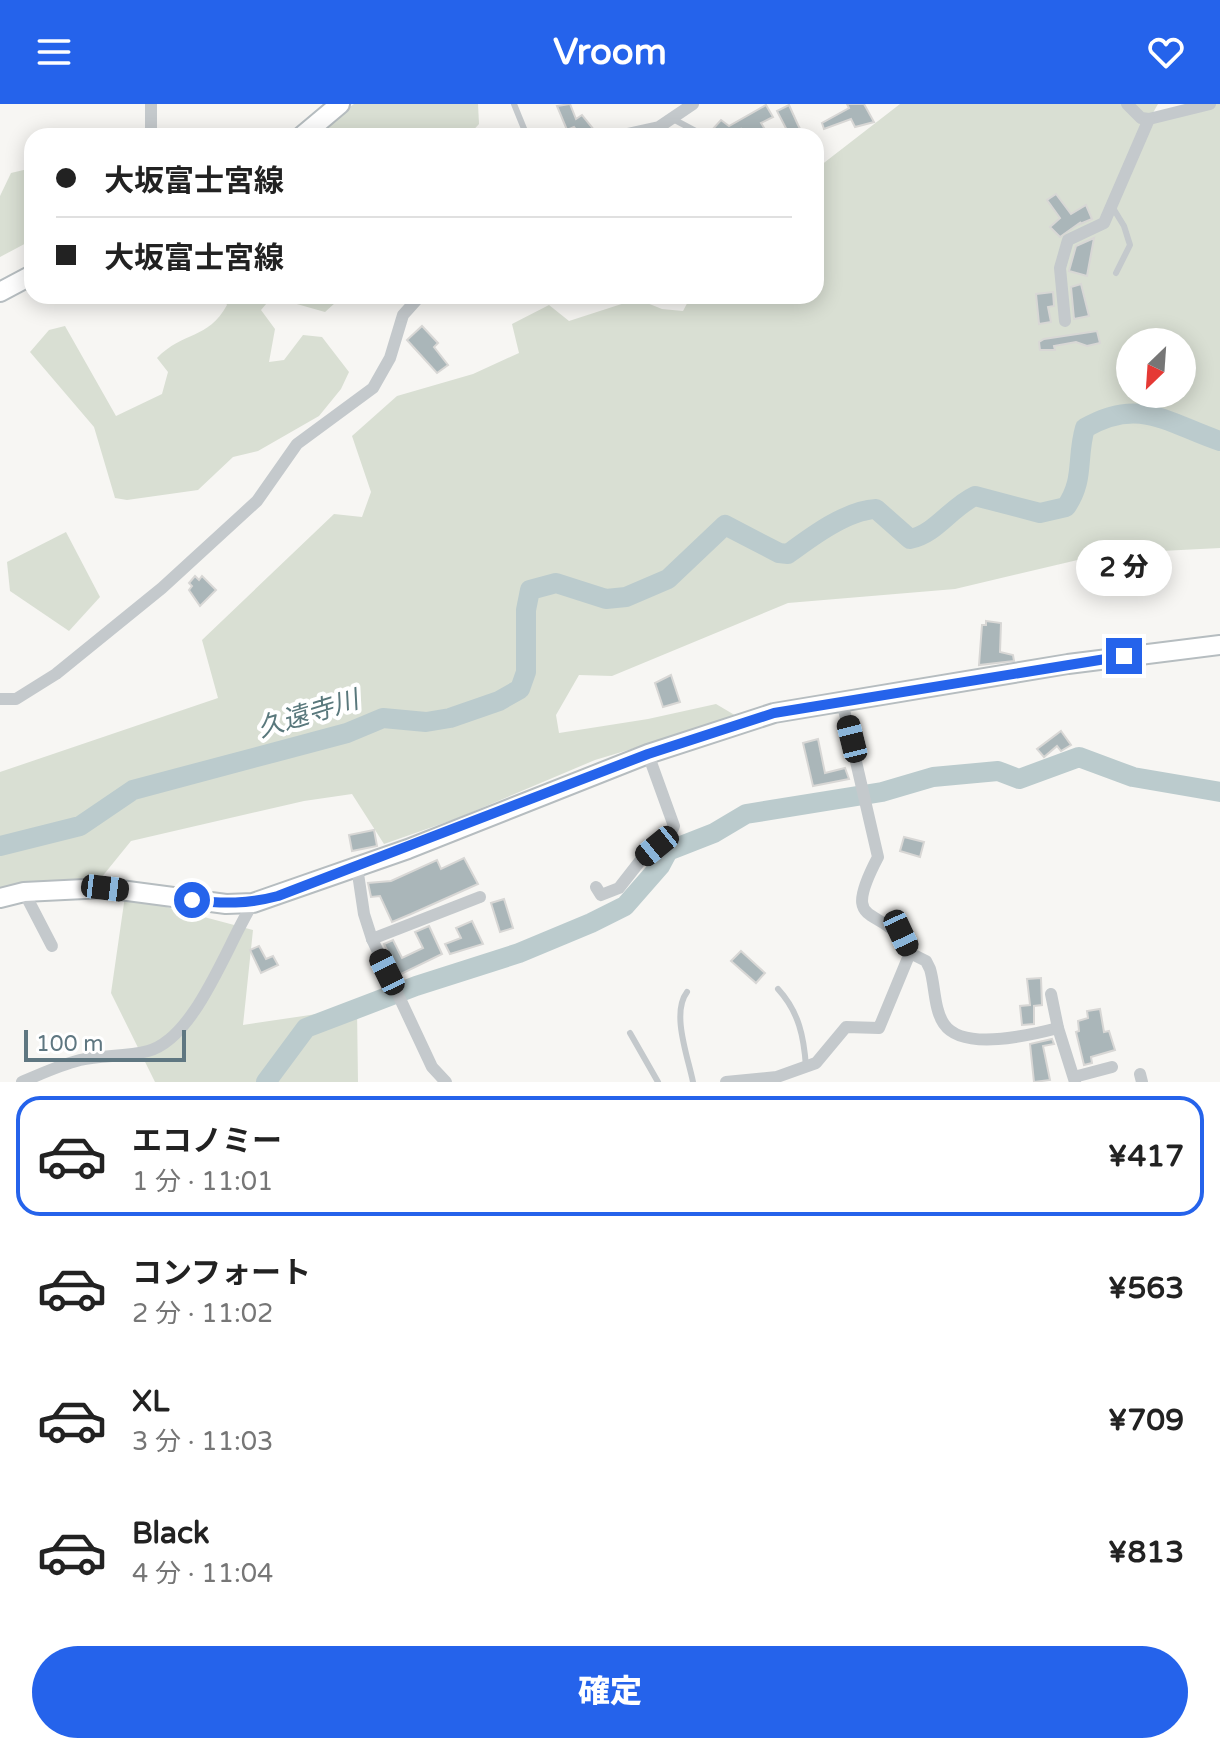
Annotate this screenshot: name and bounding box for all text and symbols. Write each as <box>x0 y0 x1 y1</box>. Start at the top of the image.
icon: menu <box>32 30 76 74</box>
icon: heart <box>1144 30 1188 74</box>
text: Vroom <box>553 31 667 74</box>
text: 大坂富士宮線 <box>104 163 284 200</box>
text: 大坂富士宮線 <box>104 240 284 277</box>
north arrow <box>1116 328 1196 408</box>
map controls <box>1116 328 1196 408</box>
callout: 2 分 <box>1076 540 1172 596</box>
text: 2 分 <box>1099 552 1149 583</box>
route end <box>1106 638 1142 674</box>
water label: 久遠寺川 <box>254 683 365 744</box>
car <box>835 713 869 765</box>
car <box>631 822 683 870</box>
car <box>80 873 130 903</box>
route start <box>174 882 210 918</box>
car <box>880 906 922 960</box>
car <box>366 945 408 999</box>
scale bar <box>24 1026 186 1062</box>
text: 100 m <box>36 1031 103 1057</box>
icon: car <box>36 1120 108 1192</box>
text: エコノミー <box>132 1123 282 1160</box>
text: ¥417 <box>1108 1138 1184 1175</box>
text: 1 分 · 11:01 <box>132 1166 273 1197</box>
icon: car <box>36 1252 108 1324</box>
text: コンフォート <box>132 1255 311 1292</box>
text: ¥563 <box>1108 1270 1184 1307</box>
text: 2 分 · 11:02 <box>132 1298 273 1329</box>
text: XL <box>132 1383 169 1420</box>
icon: car <box>36 1384 108 1456</box>
text: ¥709 <box>1108 1402 1184 1439</box>
text: 3 分 · 11:03 <box>132 1426 273 1457</box>
text: Black <box>132 1515 209 1552</box>
icon: car <box>36 1516 108 1588</box>
text: ¥813 <box>1108 1534 1184 1571</box>
text: 4 分 · 11:04 <box>132 1558 273 1589</box>
button: 確定 <box>32 1646 1188 1738</box>

